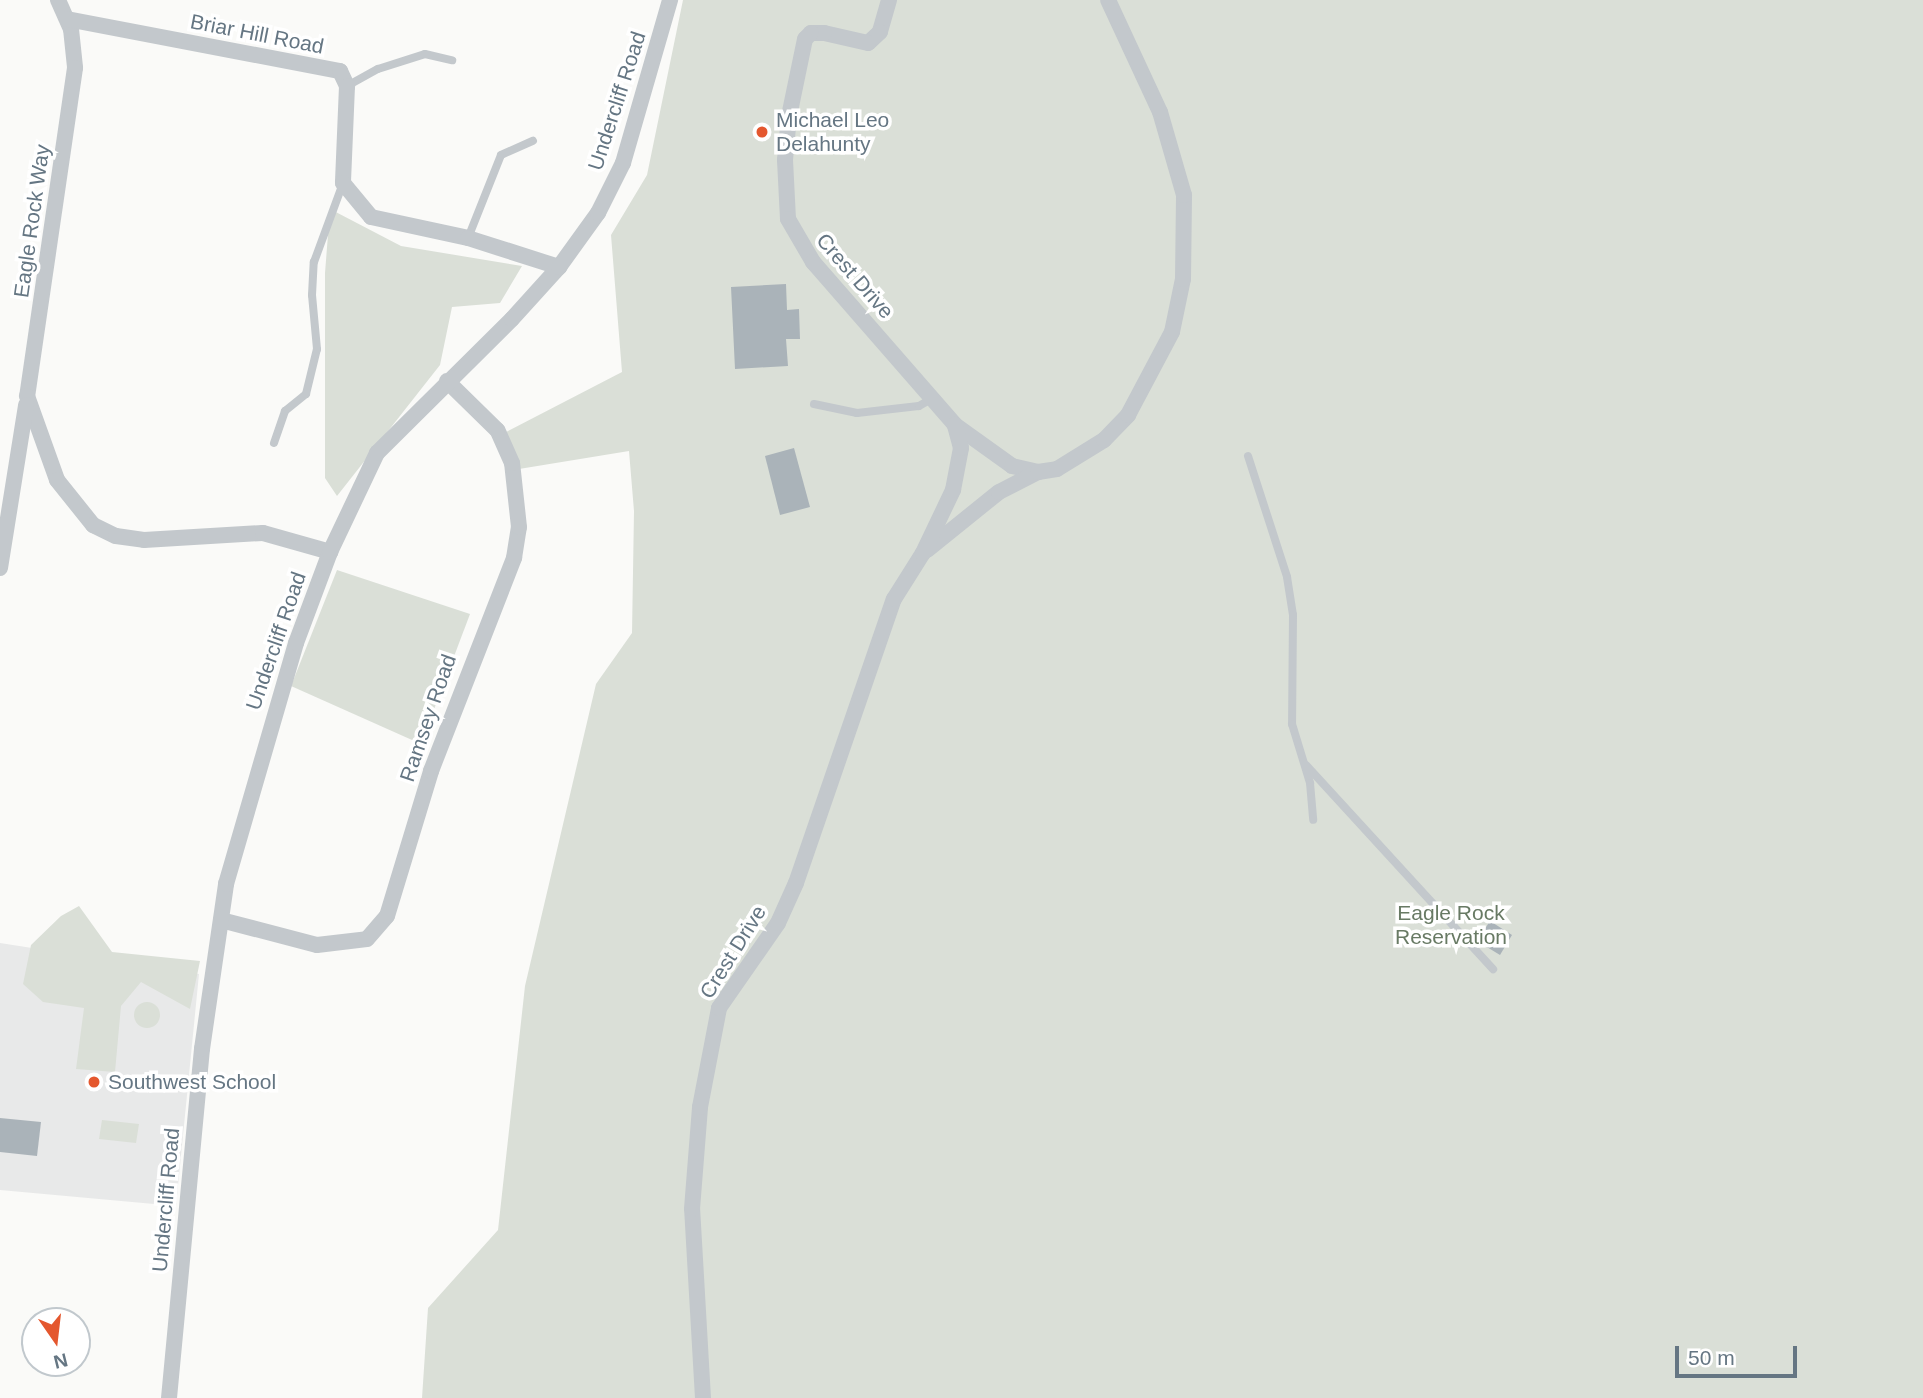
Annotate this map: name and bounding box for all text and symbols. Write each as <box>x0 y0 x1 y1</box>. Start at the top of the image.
street label: Briar Hill Road <box>188 9 326 59</box>
street label: Undercliff Road <box>583 28 651 174</box>
place label: Michael Leo Delahunty <box>776 107 889 157</box>
marker: Michael Leo Delahunty <box>754 124 770 140</box>
street label: Eagle Rock Way <box>9 143 55 299</box>
street label: Crest Drive <box>811 228 899 324</box>
street label: Undercliff Road <box>241 569 311 713</box>
street label: Ramsey Road <box>394 651 462 785</box>
park label: Eagle Rock Reservation <box>1395 900 1507 950</box>
street label: Crest Drive <box>694 901 772 1003</box>
place label: Southwest School <box>108 1069 276 1095</box>
marker: Southwest School <box>86 1074 102 1090</box>
street label: Undercliff Road <box>147 1127 185 1273</box>
north arrow <box>21 1307 91 1377</box>
scale bar <box>1678 1332 1800 1376</box>
text: 50 m <box>1688 1346 1735 1369</box>
text: N <box>52 1349 70 1373</box>

